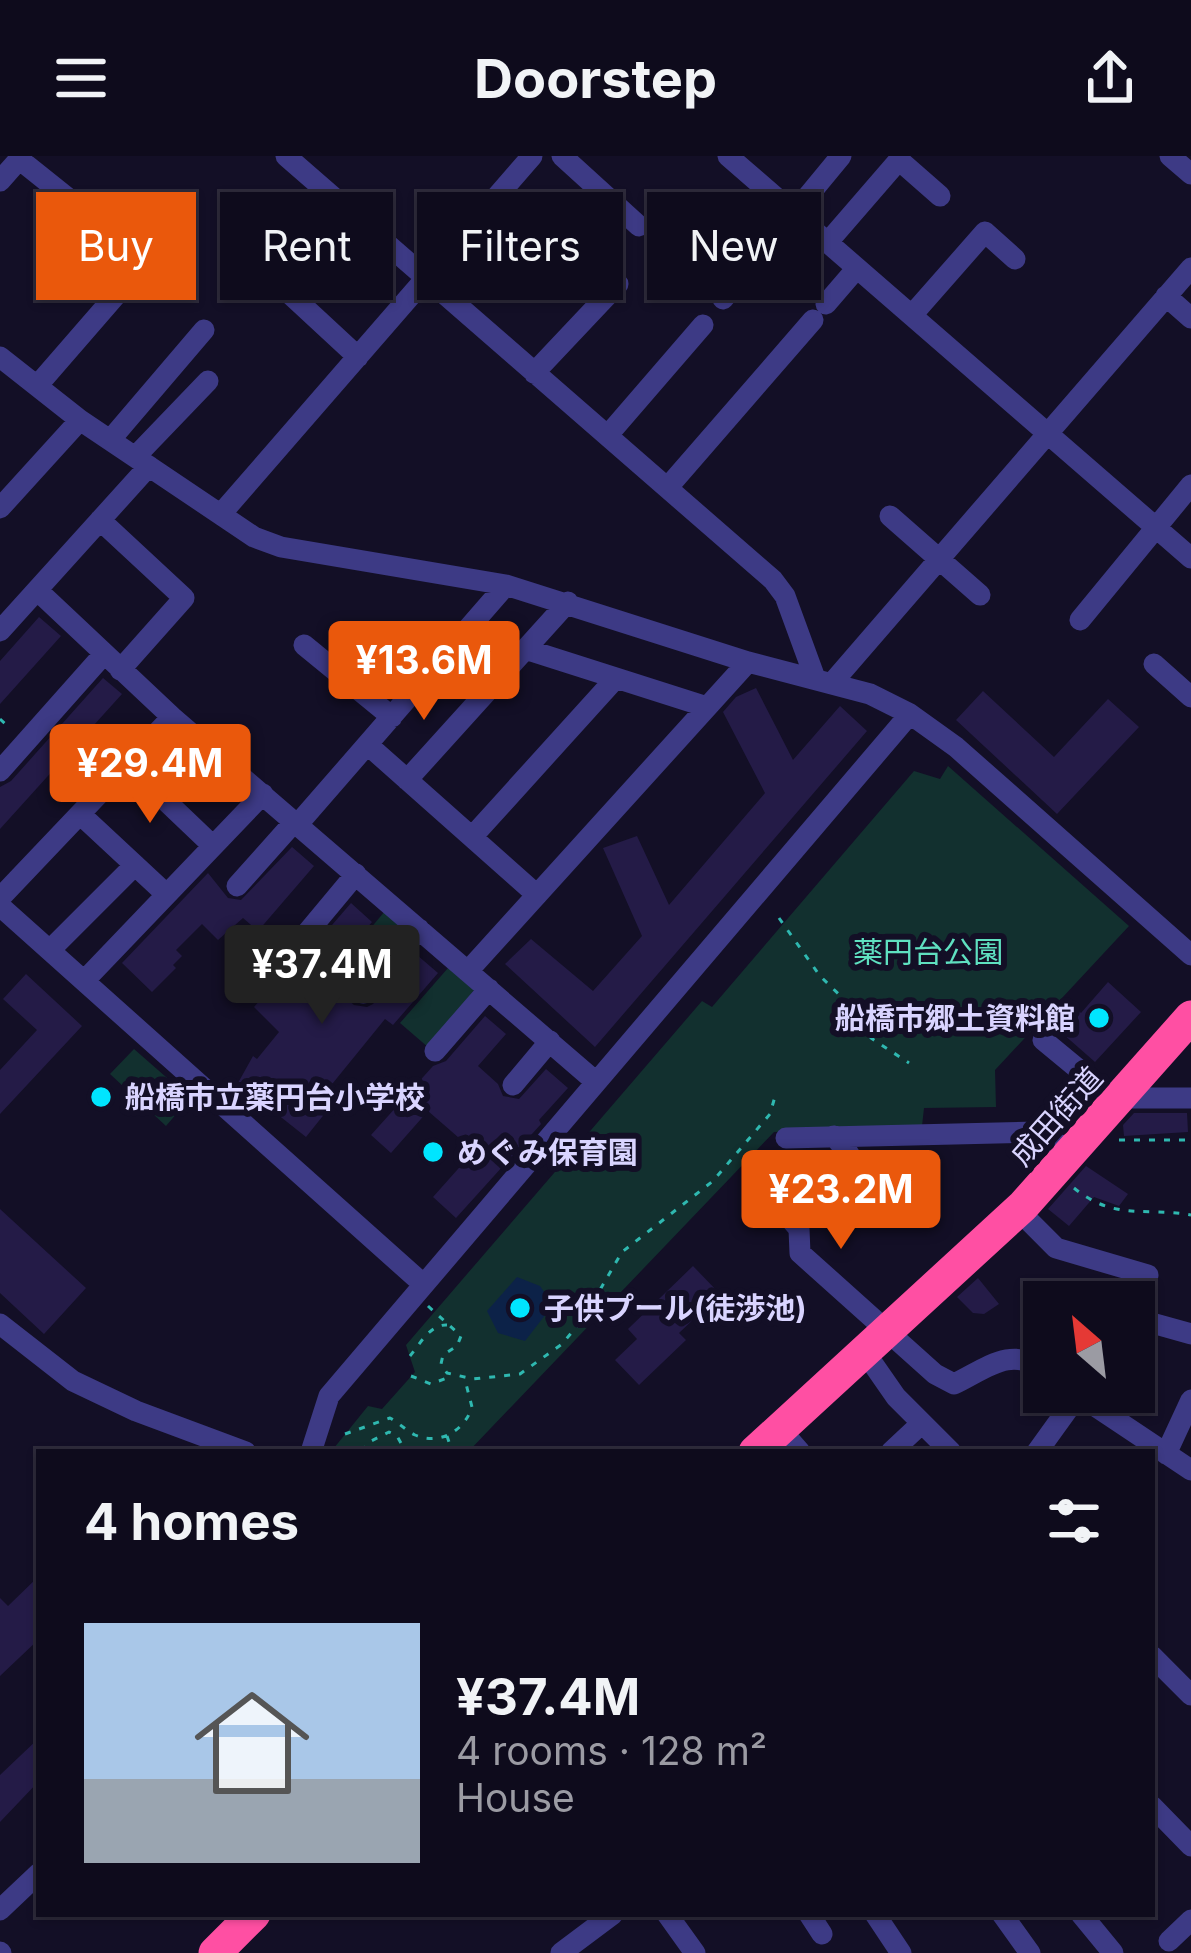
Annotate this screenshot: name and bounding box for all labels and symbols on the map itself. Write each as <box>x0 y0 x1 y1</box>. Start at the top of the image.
pin: ¥13.6M <box>326 621 522 723</box>
pin: ¥29.4M <box>52 724 248 826</box>
pin: ¥37.4M <box>224 925 420 1027</box>
park label: 薬円台公園 <box>853 934 1003 970</box>
place label: 船橋市郷土資料館 <box>835 1000 1075 1036</box>
marker: 船橋市郷土資料館 <box>1086 1005 1112 1031</box>
street label: 成田街道 <box>1002 1059 1110 1173</box>
place label: 船橋市立薬円台小学校 <box>125 1079 425 1115</box>
marker: 船橋市立薬円台小学校 <box>88 1084 114 1110</box>
place label: めぐみ保育園 <box>457 1134 638 1170</box>
marker: めぐみ保育園 <box>420 1139 446 1165</box>
pin: ¥23.2M <box>743 1150 939 1252</box>
north arrow <box>1023 1281 1155 1413</box>
place label: 子供プール(徒渉池) <box>544 1290 807 1326</box>
marker: 子供プール(徒渉池) <box>507 1295 533 1321</box>

